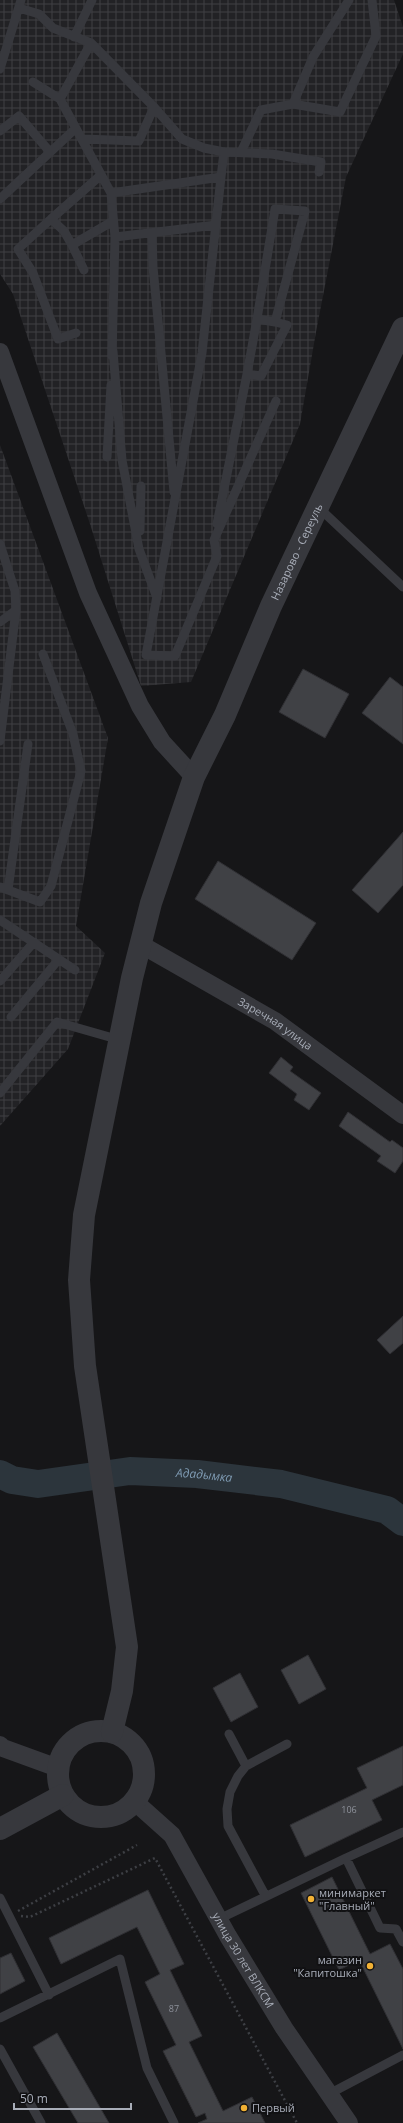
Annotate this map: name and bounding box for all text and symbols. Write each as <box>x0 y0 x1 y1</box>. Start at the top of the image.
street label: Назарово - Сереуль <box>267 501 326 602</box>
street label: Заречная улица <box>236 994 316 1053</box>
water label: Ададымка <box>175 1464 234 1486</box>
house number: 106 <box>341 1803 357 1816</box>
place label: минимаркет "Главный" <box>319 1885 386 1913</box>
marker: минимаркет "Главный" <box>306 1894 316 1904</box>
street label: улица 30 лет ВЛКСМ <box>209 1909 278 2011</box>
place label: магазин "Капитошка" <box>293 1952 362 1980</box>
marker: магазин "Капитошка" <box>365 1961 375 1971</box>
house number: 87 <box>169 2002 179 2015</box>
scale bar <box>14 2085 131 2111</box>
text: 50 m <box>20 2090 48 2107</box>
place label: Первый <box>252 2100 295 2115</box>
marker: Первый <box>239 2103 249 2113</box>

